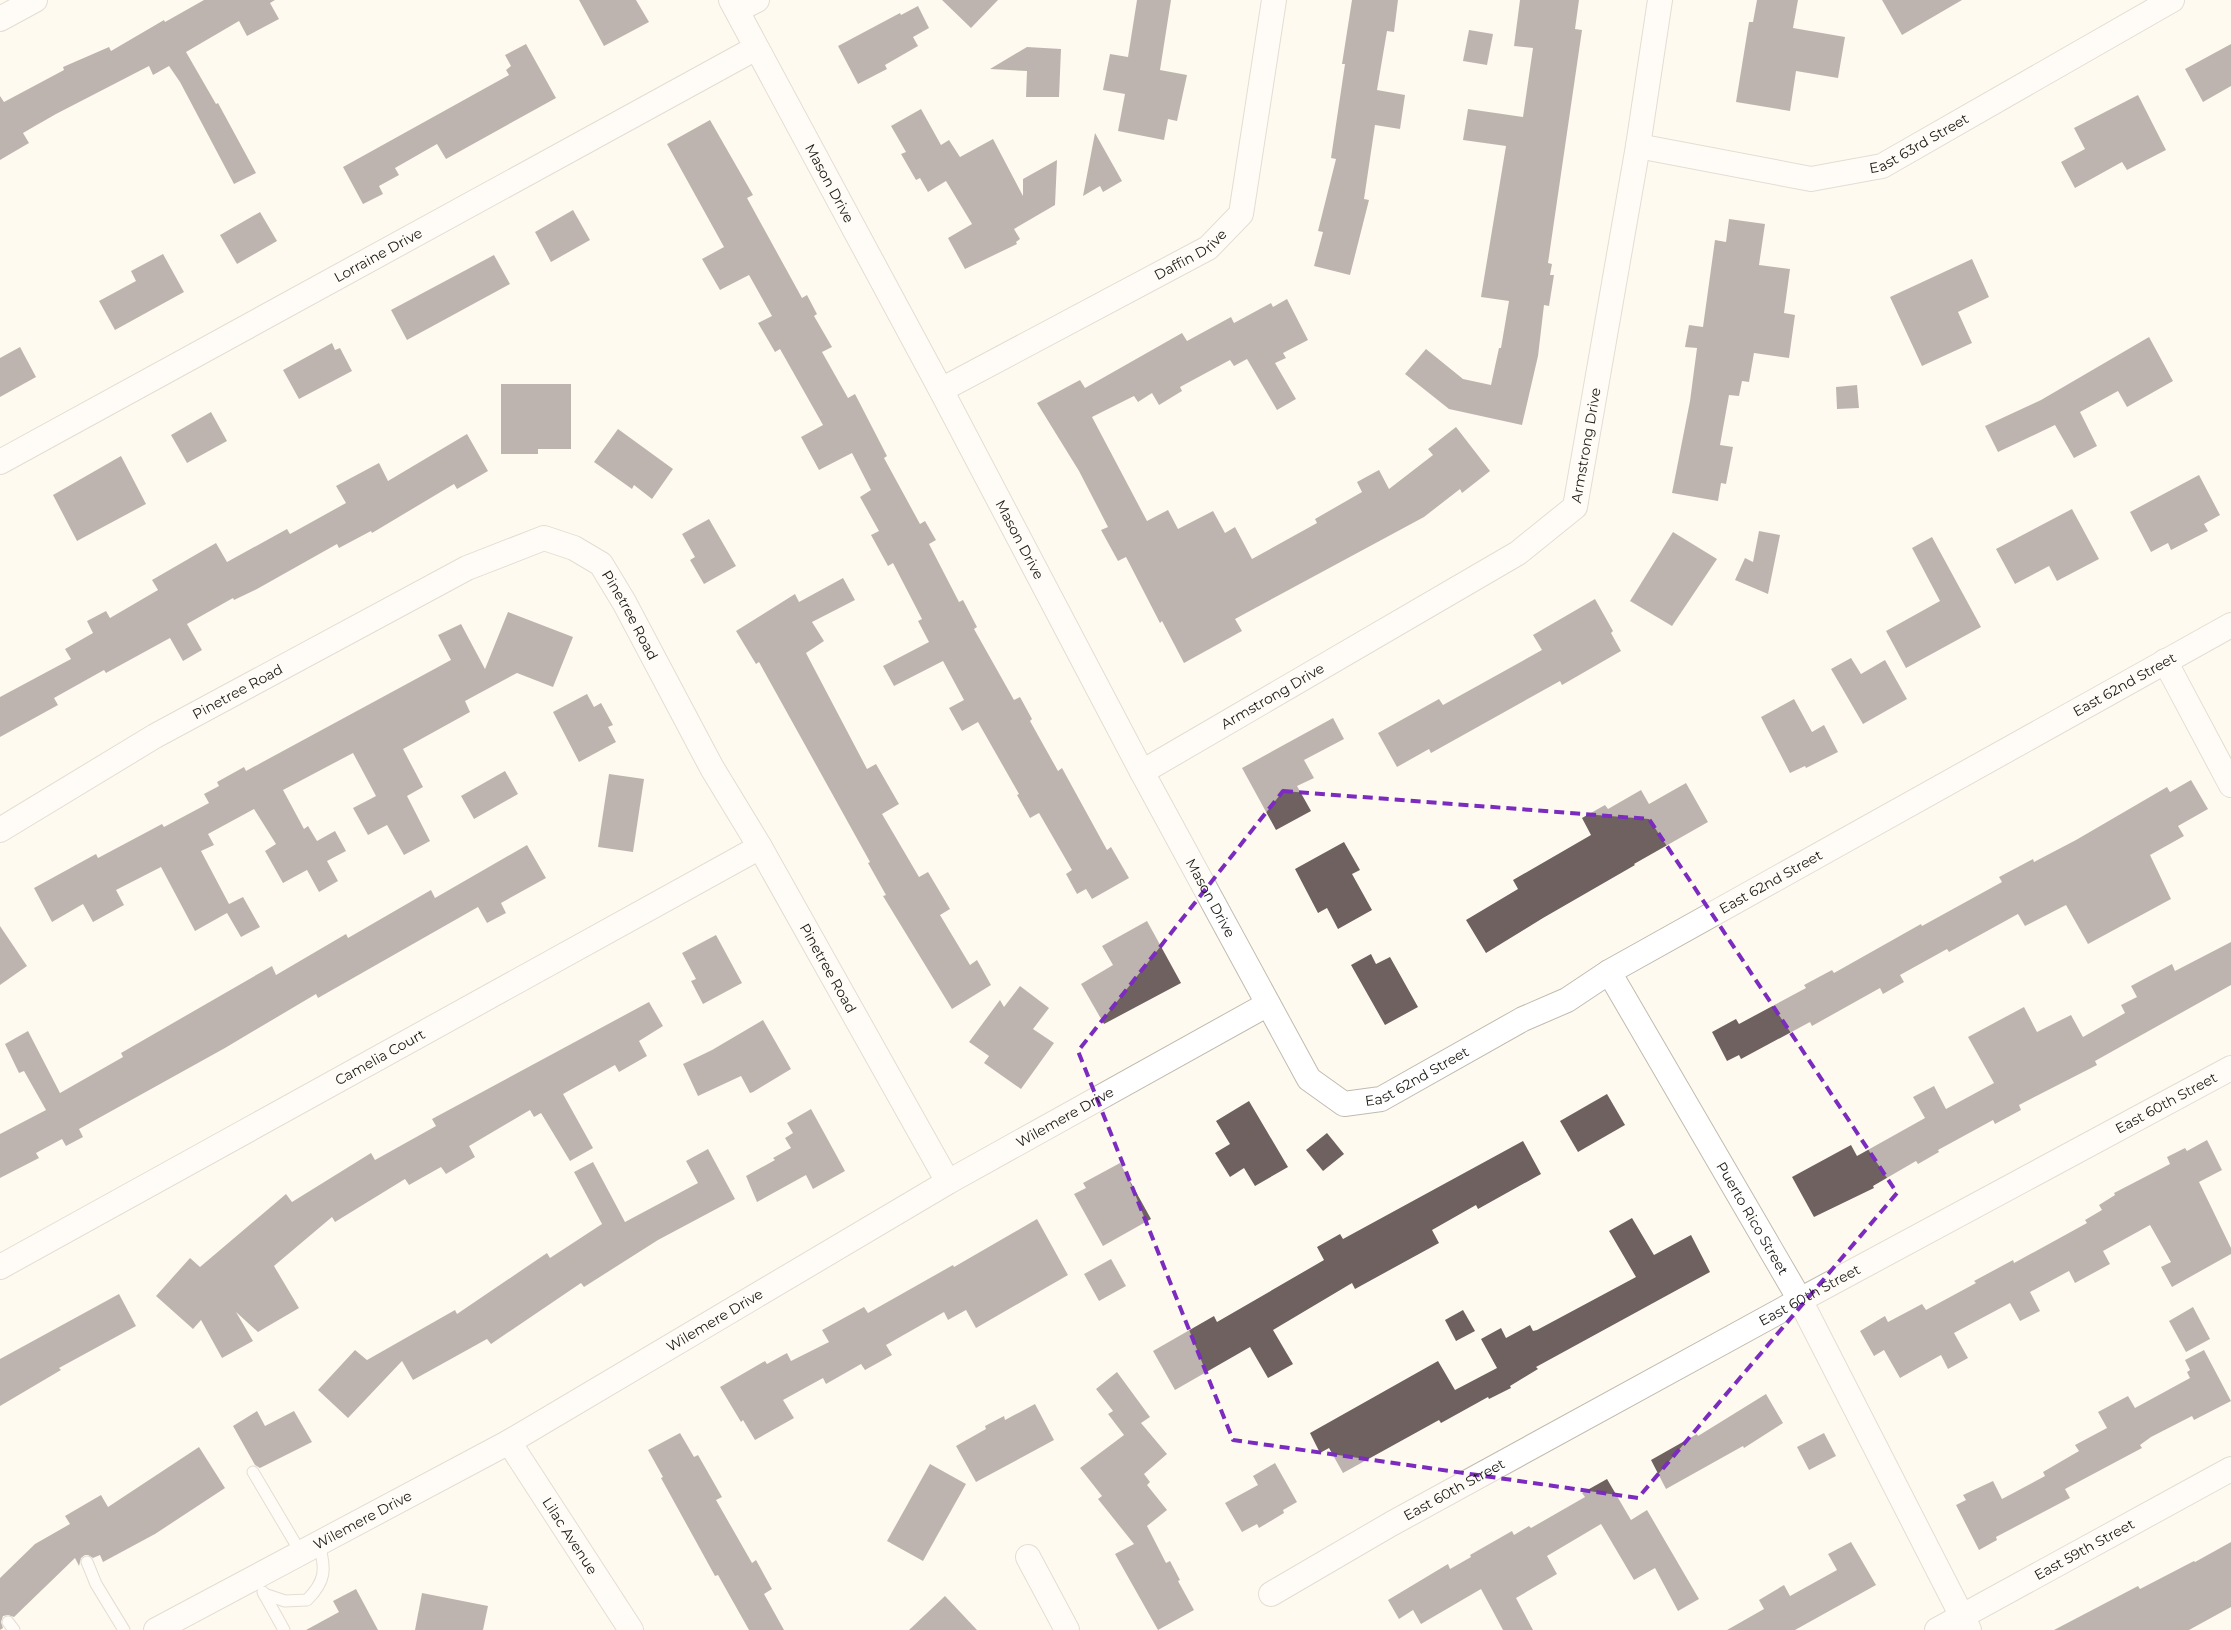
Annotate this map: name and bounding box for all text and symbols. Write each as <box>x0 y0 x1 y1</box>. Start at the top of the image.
street label: East 63rd Street <box>1868 109 1972 177</box>
street label: Mason Drive <box>801 141 858 226</box>
street label: Lorraine Drive <box>331 224 425 286</box>
street label: Daffin Drive <box>1151 225 1231 284</box>
street label: Armstrong Drive <box>1567 386 1605 504</box>
street label: Mason Drive <box>991 497 1048 582</box>
street label: Pinetree Road <box>598 567 662 663</box>
street label: East 62nd Street <box>2070 648 2179 720</box>
street label: Armstrong Drive <box>1218 659 1327 733</box>
street label: Pinetree Road <box>189 660 286 723</box>
street label: East 62nd Street <box>1716 846 1826 918</box>
street label: Mason Drive <box>1182 855 1239 941</box>
street label: Pinetree Road <box>796 920 860 1016</box>
street label: Camelia Court <box>332 1025 428 1089</box>
street label: East 62nd Street <box>1364 1042 1472 1110</box>
street label: East 60th Street <box>2112 1068 2220 1138</box>
street label: Wilemere Drive <box>1013 1083 1117 1151</box>
street label: Puerto Rico Street <box>1712 1158 1793 1278</box>
street label: East 60th Street <box>1756 1260 1864 1330</box>
street label: Wilemere Drive <box>663 1285 766 1356</box>
street label: East 60th Street <box>1400 1454 1508 1524</box>
street label: Wilemere Drive <box>310 1486 415 1554</box>
street label: Lilac Avenue <box>538 1494 602 1578</box>
street label: East 59th Street <box>2031 1514 2138 1584</box>

